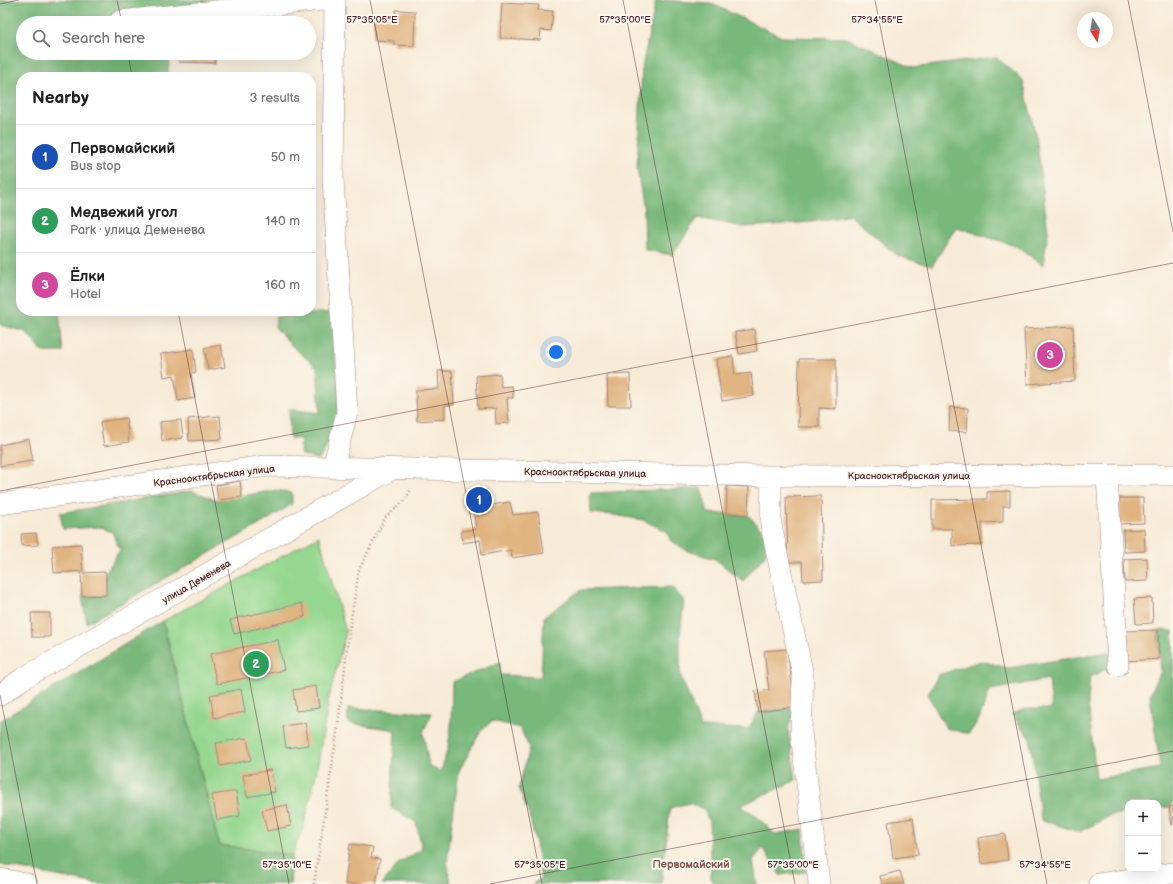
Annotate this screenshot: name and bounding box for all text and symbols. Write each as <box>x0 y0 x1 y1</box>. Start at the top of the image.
north arrow <box>1077 12 1113 48</box>
text: 57°35'05"E <box>346 14 398 26</box>
text: 57°35'00"E <box>599 14 651 26</box>
text: 57°34'55"E <box>851 14 903 26</box>
search box <box>16 16 316 60</box>
icon: search <box>30 27 52 49</box>
text: Search here <box>62 29 145 48</box>
text: Nearby <box>32 88 89 108</box>
text: 3 results <box>249 90 300 106</box>
text: Первомайский <box>70 139 175 158</box>
text: 1 <box>42 149 48 165</box>
text: 50 m <box>271 149 300 165</box>
text: Bus stop <box>70 158 121 174</box>
text: Медвежий угол <box>70 203 178 222</box>
text: 2 <box>41 213 49 229</box>
text: 140 m <box>265 213 300 229</box>
text: Park · улица Деменева <box>70 222 205 238</box>
text: Ёлки <box>70 267 105 286</box>
text: 3 <box>41 277 49 293</box>
text: 160 m <box>265 277 300 293</box>
text: Hotel <box>70 286 101 302</box>
pin: 3 <box>1037 340 1063 370</box>
your location <box>546 342 566 362</box>
street label: Краснооктябрьская улица <box>153 463 276 489</box>
street label: Краснооктябрьская улица <box>524 466 646 480</box>
street label: Краснооктябрьская улица <box>848 470 970 482</box>
pin: 1 <box>466 485 492 515</box>
street label: улица Деменева <box>160 557 233 606</box>
pin: 2 <box>243 649 269 679</box>
map controls <box>1125 800 1161 872</box>
button: + <box>1125 800 1161 836</box>
button: − <box>1125 836 1161 872</box>
district label: Первомайский <box>652 858 730 871</box>
text: 57°35'10"E <box>262 859 312 871</box>
text: 57°35'05"E <box>514 859 566 871</box>
text: 57°35'00"E <box>767 859 819 871</box>
text: 57°34'55"E <box>1019 859 1071 871</box>

